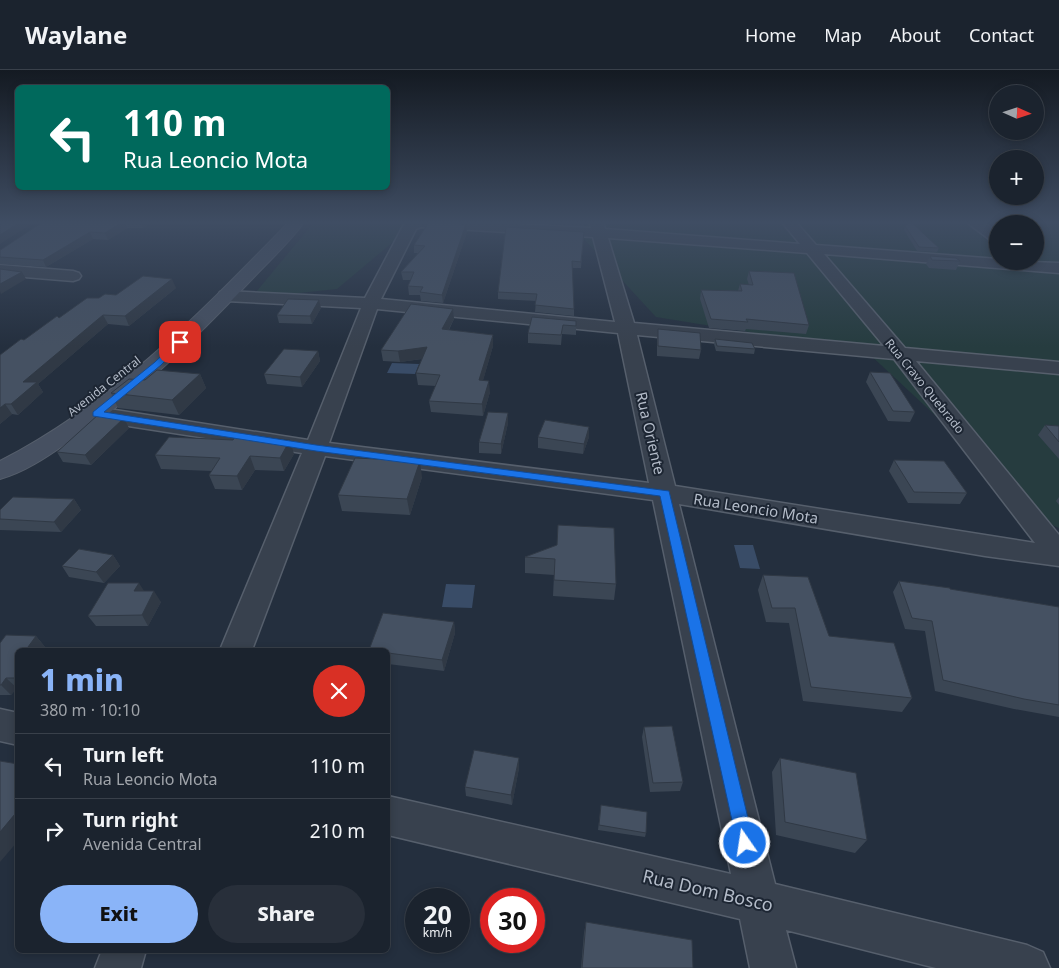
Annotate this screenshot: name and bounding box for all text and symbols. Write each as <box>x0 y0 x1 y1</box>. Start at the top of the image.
text: Waylane <box>25 18 127 51</box>
text: Home <box>745 23 796 47</box>
text: Map <box>824 23 862 47</box>
text: About <box>890 23 941 47</box>
text: Contact <box>969 23 1034 47</box>
north arrow <box>989 85 1044 140</box>
map controls <box>989 85 1044 270</box>
text: 110 m <box>123 99 226 146</box>
icon: left <box>40 105 105 170</box>
text: Rua Leoncio Mota <box>123 144 308 174</box>
button: + <box>989 150 1044 205</box>
button: − <box>989 215 1044 270</box>
pin <box>159 321 201 363</box>
icon: arrive <box>166 328 194 356</box>
street label: Rua Cravo Quebrado <box>881 335 969 437</box>
street label: Avenida Central <box>64 352 144 420</box>
street label: Rua Oriente <box>632 390 670 476</box>
street label: Rua Leoncio Mota <box>692 488 820 528</box>
text: 1 min <box>40 659 124 700</box>
button: close <box>313 665 365 717</box>
text: 380 m · 10:10 <box>40 699 140 721</box>
text: Turn left <box>83 742 164 768</box>
icon: left <box>40 752 68 780</box>
text: 110 m <box>310 753 365 779</box>
text: Rua Leoncio Mota <box>83 768 218 790</box>
text: Turn right <box>83 807 178 833</box>
position arrow <box>718 816 770 868</box>
icon: right <box>40 817 68 845</box>
text: 210 m <box>310 818 365 844</box>
text: Avenida Central <box>83 833 202 855</box>
street label: Rua Dom Bosco <box>640 863 776 917</box>
button: Exit <box>40 885 198 943</box>
button: Share <box>208 885 365 943</box>
speed limit sign: 30 <box>480 888 545 953</box>
text: 20 <box>423 897 452 931</box>
text: km/h <box>423 924 452 941</box>

